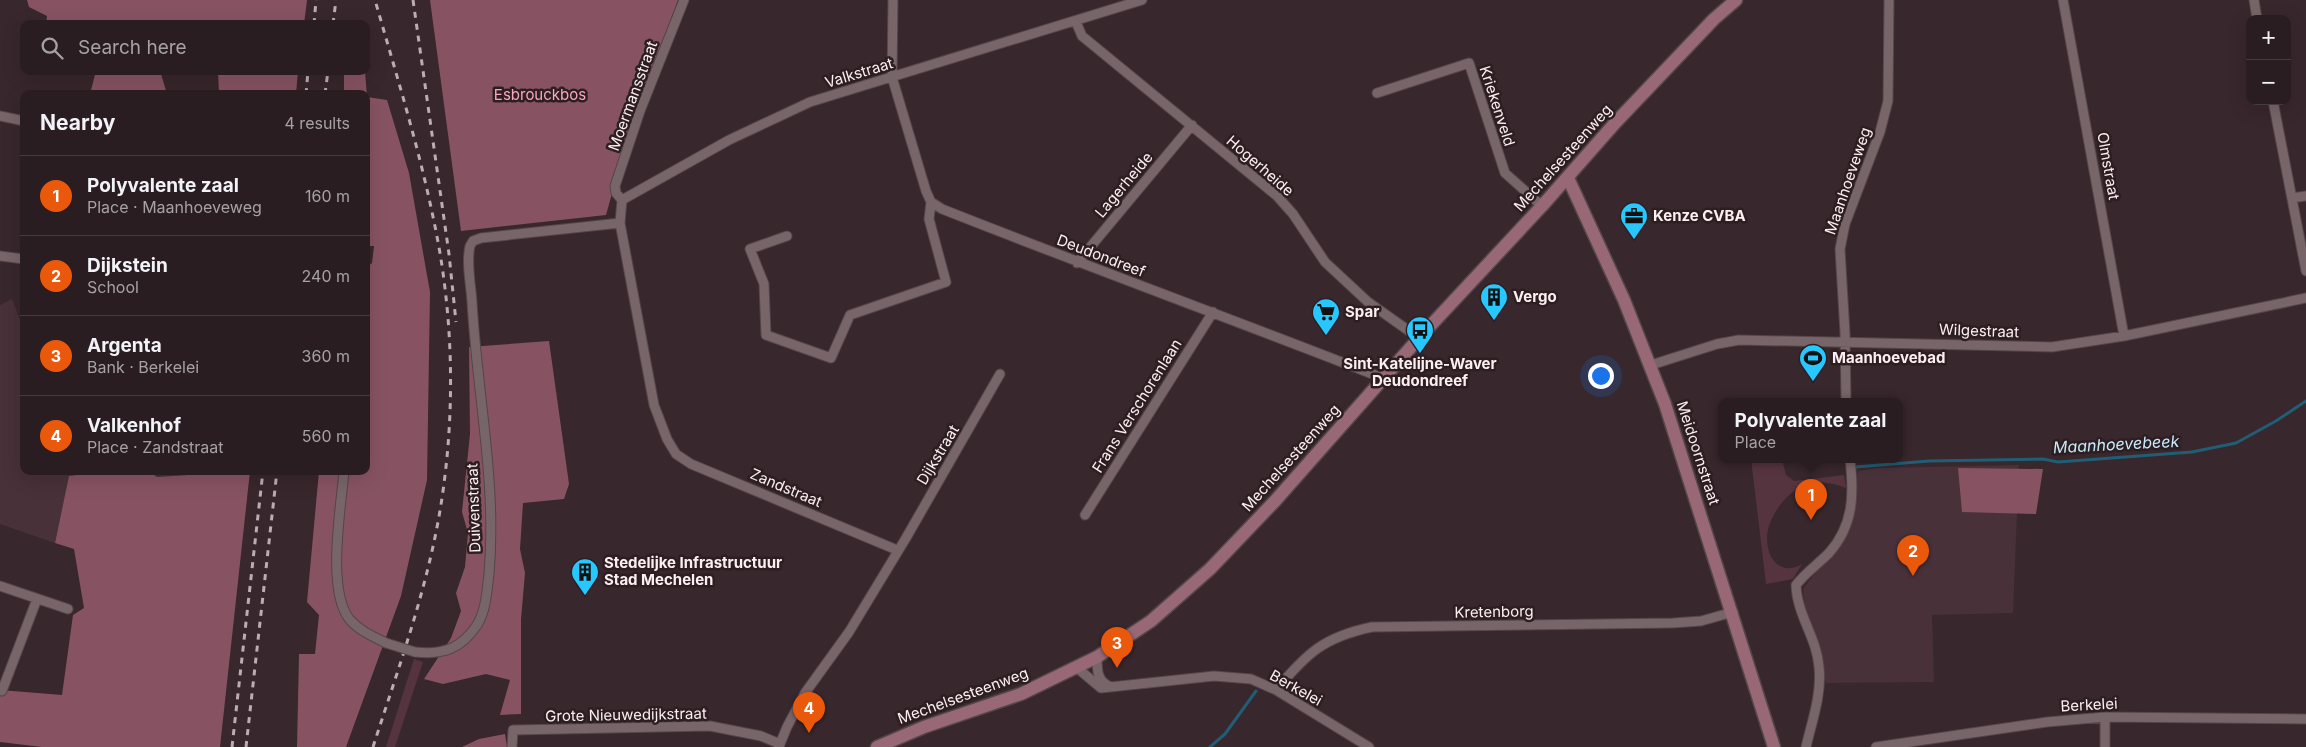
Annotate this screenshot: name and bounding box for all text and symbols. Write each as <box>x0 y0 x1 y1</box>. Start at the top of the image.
map controls <box>2246 15 2291 105</box>
button: + <box>2246 15 2291 60</box>
search box <box>20 20 370 75</box>
icon: search <box>38 34 66 62</box>
text: Search here <box>78 36 187 59</box>
street label: Moermansstraat <box>604 38 661 153</box>
street label: Valkstraat <box>823 53 895 92</box>
button: − <box>2246 60 2291 105</box>
street label: Kriekenveld <box>1476 63 1519 148</box>
park label: Esbrouckbos <box>494 85 586 104</box>
street label: Mechelsesteenweg <box>1509 100 1616 215</box>
text: Nearby <box>40 110 115 135</box>
text: 4 results <box>285 113 350 133</box>
street label: Maanhoeveweg <box>1820 125 1875 237</box>
street label: Hogerheide <box>1223 131 1298 200</box>
street label: Olmstraat <box>2093 131 2124 201</box>
street label: Lagerheide <box>1091 148 1157 221</box>
text: Polyvalente zaal <box>87 174 239 197</box>
text: 1 <box>53 186 59 206</box>
text: 160 m <box>305 186 350 206</box>
text: Place · Maanhoeveweg <box>87 197 262 217</box>
office icon: Kenze CVBA <box>1619 201 1649 240</box>
place label: Kenze CVBA <box>1653 206 1746 225</box>
street label: Deudondreef <box>1054 230 1148 281</box>
text: Dijkstein <box>87 254 168 277</box>
text: 2 <box>51 266 61 286</box>
text: 240 m <box>302 266 350 286</box>
text: School <box>87 277 139 297</box>
building icon: Vergo <box>1479 282 1509 321</box>
place label: Vergo <box>1513 287 1557 306</box>
supermarket icon: Spar <box>1311 297 1341 336</box>
place label: Spar <box>1345 302 1379 321</box>
bus stop icon: Sint-Katelijne-Waver Deudondreef <box>1405 315 1435 354</box>
street label: Wilgestraat <box>1939 320 2020 341</box>
text: Argenta <box>87 334 162 357</box>
street label: Frans Verschorenlaan <box>1088 335 1185 476</box>
sports icon: Maanhoevebad <box>1798 343 1828 382</box>
text: 3 <box>51 346 61 366</box>
text: 360 m <box>302 346 350 366</box>
place label: Maanhoevebad <box>1832 348 1945 367</box>
place label: Sint-Katelijne-Waver Deudondreef <box>1343 354 1497 390</box>
text: Bank · Berkelei <box>87 357 199 377</box>
your location <box>1588 363 1614 389</box>
popup <box>1718 398 1903 463</box>
street label: Meidoornstraat <box>1673 399 1724 507</box>
street label: Mechelsesteenweg <box>1237 400 1344 515</box>
text: Polyvalente zaal <box>1735 409 1886 432</box>
text: Valkenhof <box>87 414 181 437</box>
street label: Dijkstraat <box>912 421 963 488</box>
text: 4 <box>51 426 61 446</box>
text: 560 m <box>302 426 350 446</box>
water label: Maanhoevebeek <box>2052 431 2180 457</box>
text: Place <box>1735 432 1776 452</box>
text: Place · Zandstraat <box>87 437 223 457</box>
street label: Duivenstraat <box>462 463 485 553</box>
street label: Zandstraat <box>747 464 825 511</box>
pin: 1 <box>1795 479 1827 520</box>
pin: 2 <box>1897 535 1929 576</box>
place label: Stedelijke Infrastructuur Stad Mechelen <box>604 553 782 589</box>
building icon: Stedelijke Infrastructuur Stad Mechelen <box>570 557 600 596</box>
street label: Kretenborg <box>1454 601 1534 622</box>
pin: 3 <box>1101 627 1133 668</box>
street label: Mechelsesteenweg <box>895 663 1031 728</box>
street label: Berkelei <box>1267 665 1326 710</box>
pin: 4 <box>793 692 825 733</box>
street label: Berkelei <box>2060 694 2118 715</box>
street label: Grote Nieuwedijkstraat <box>545 704 707 725</box>

